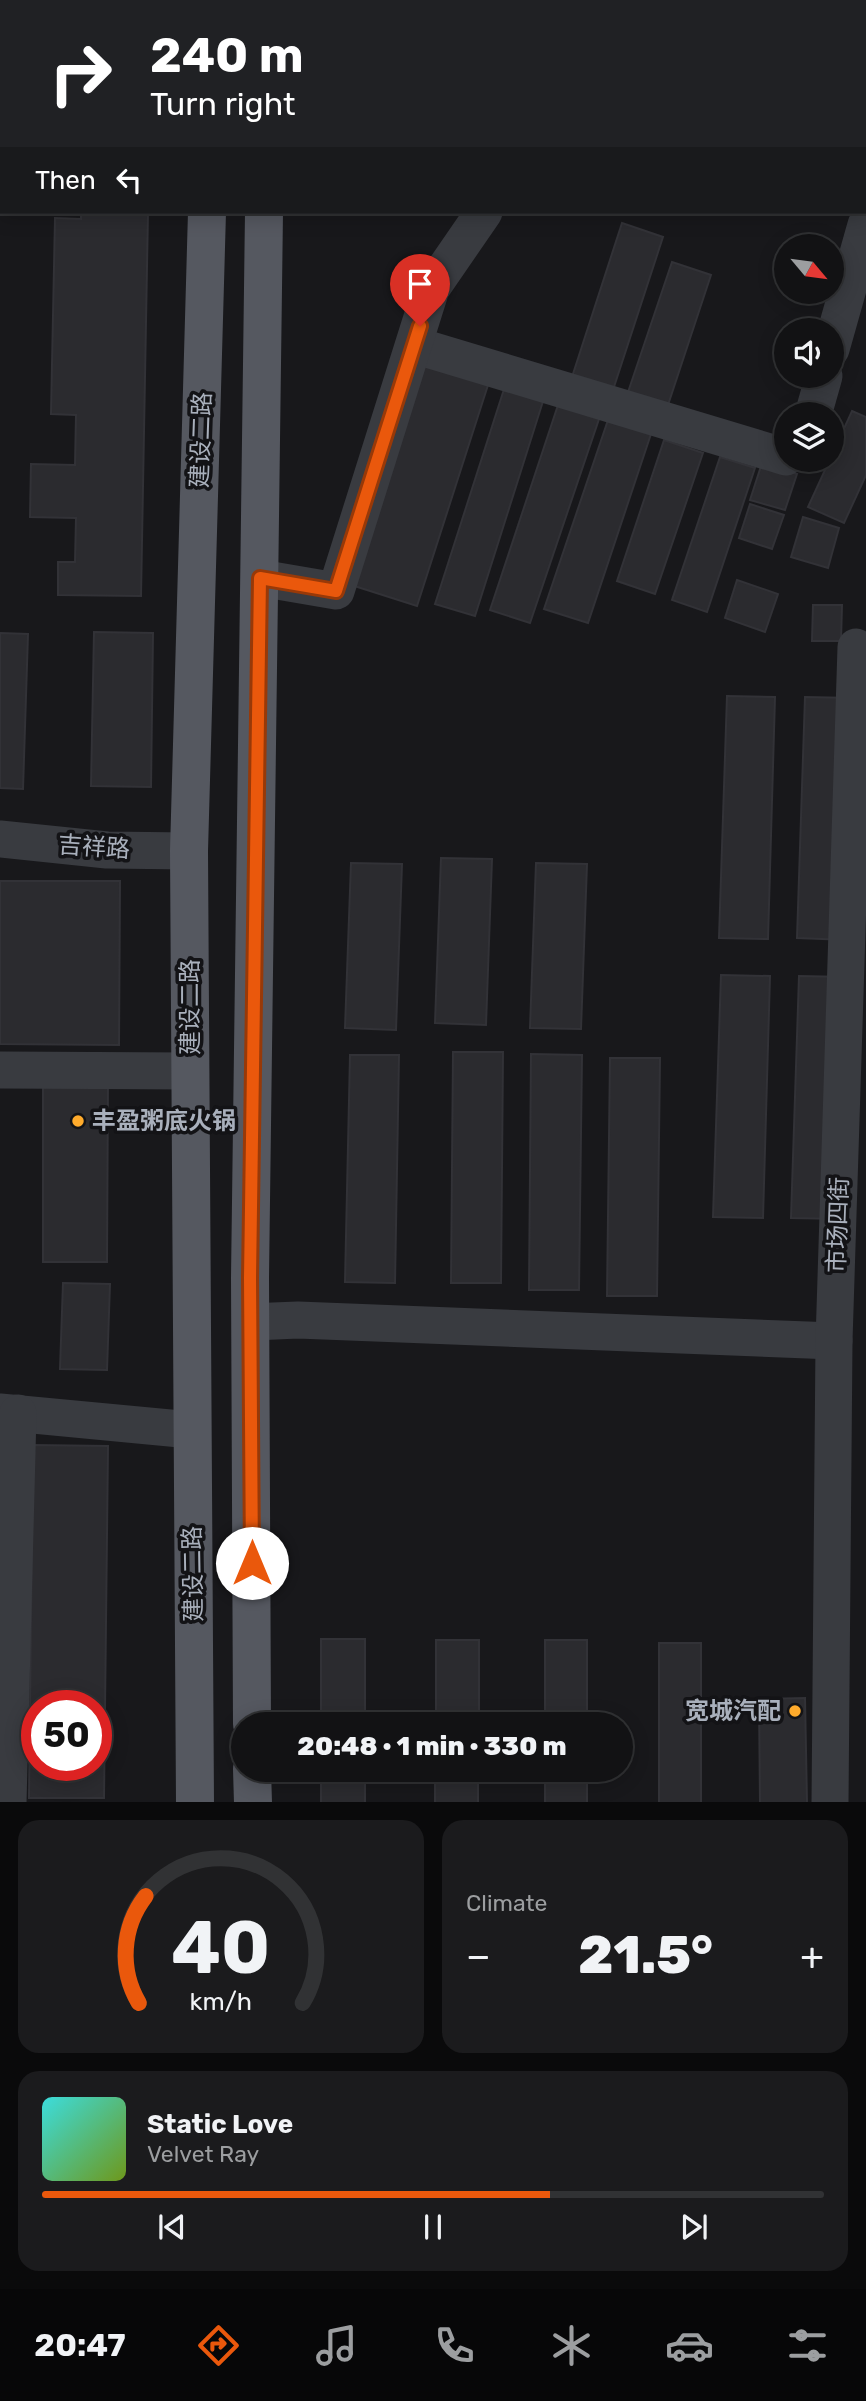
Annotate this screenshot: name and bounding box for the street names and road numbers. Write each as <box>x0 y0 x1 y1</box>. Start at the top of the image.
street label: 建设二路 <box>185 392 217 488</box>
street label: 吉祥路 <box>57 831 131 863</box>
street label: 建设二路 <box>176 959 204 1055</box>
street label: 市场四街 <box>822 1177 854 1273</box>
street label: 建设二路 <box>178 1526 208 1622</box>

